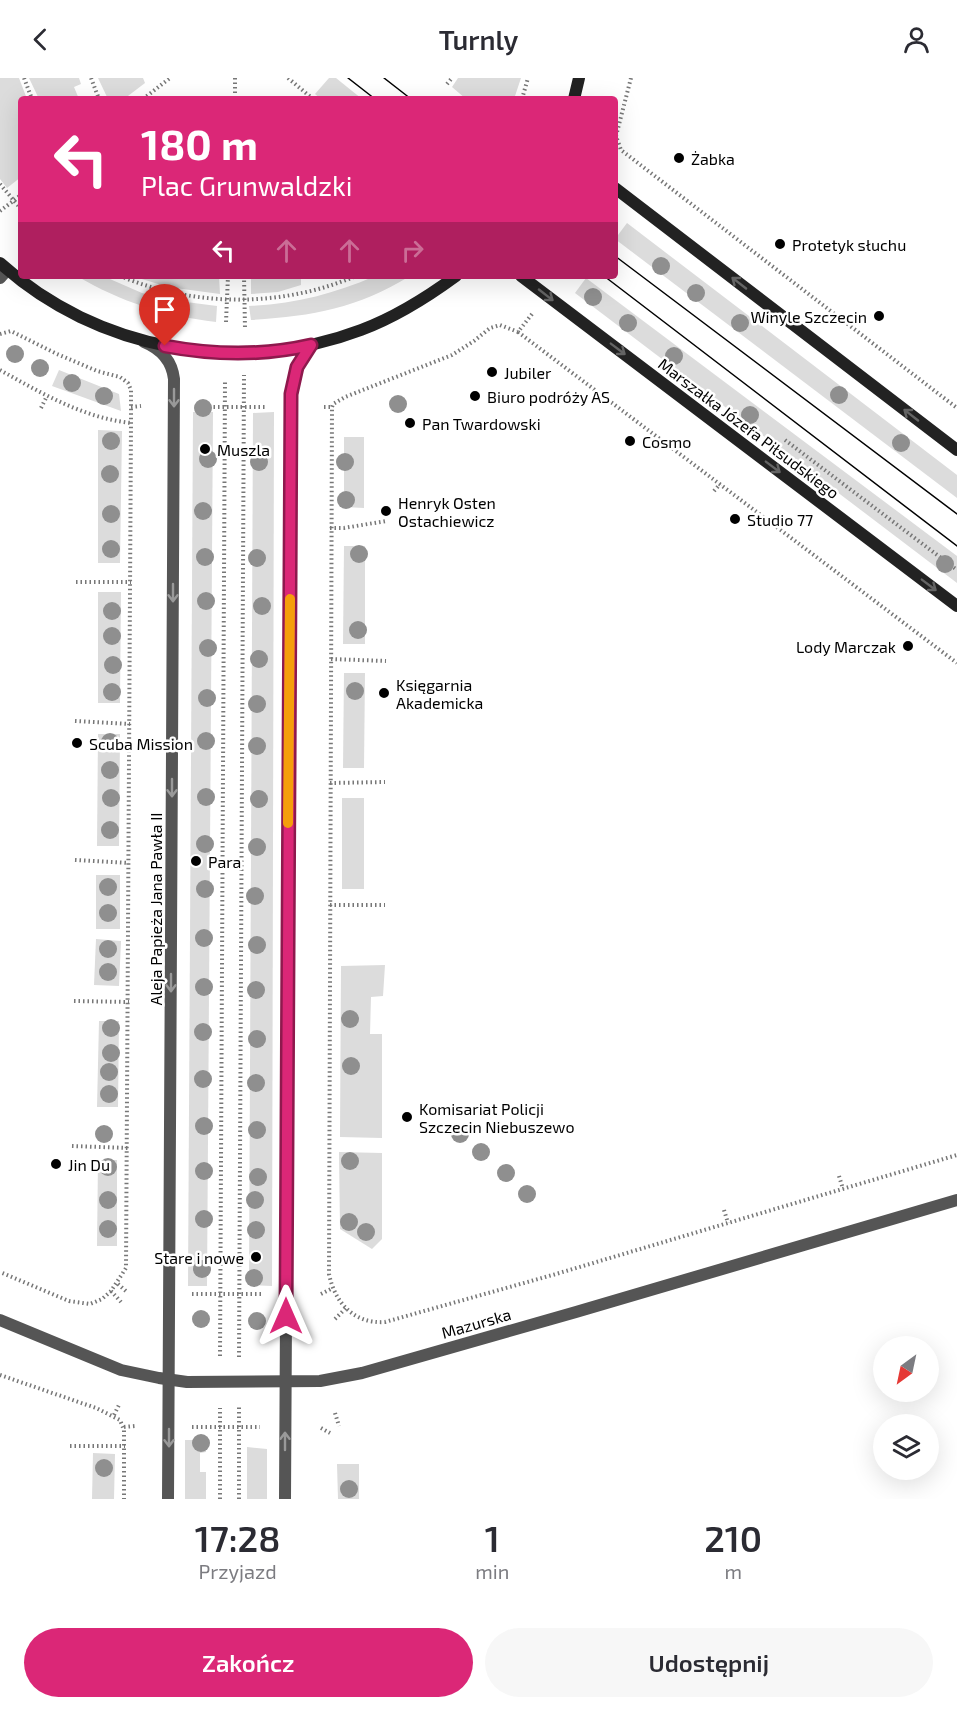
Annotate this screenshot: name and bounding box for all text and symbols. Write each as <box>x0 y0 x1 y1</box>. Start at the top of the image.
icon: back <box>24 23 57 56</box>
text: Turnly <box>439 23 518 55</box>
icon: person <box>900 23 933 56</box>
text: 180 m <box>141 118 258 168</box>
icon: left <box>42 120 120 198</box>
place label: Żabka <box>691 149 735 168</box>
marker: Żabka <box>672 151 686 165</box>
text: Plac Grunwaldzki <box>141 169 353 201</box>
icon: left <box>207 234 240 267</box>
icon: ahead <box>270 234 303 267</box>
icon: ahead <box>333 234 366 267</box>
icon: right <box>396 234 429 267</box>
place label: Protetyk słuchu <box>792 235 906 254</box>
marker: Protetyk słuchu <box>773 237 787 251</box>
one-way arrow <box>732 277 748 289</box>
pin <box>139 284 190 346</box>
one-way arrow <box>538 288 554 301</box>
icon: arrive <box>148 293 181 326</box>
place label: Winyle Szczecin <box>750 307 867 326</box>
marker: Winyle Szczecin <box>872 309 886 323</box>
one-way arrow <box>610 343 626 356</box>
street label: Marszałka Józefa Piłsudskiego <box>655 354 843 502</box>
place label: Jubiler <box>504 363 552 382</box>
marker: Jubiler <box>485 365 499 379</box>
one-way arrow <box>168 387 180 407</box>
place label: Biuro podróży AS <box>487 387 610 406</box>
marker: Biuro podróży AS <box>468 389 482 403</box>
one-way arrow <box>903 408 919 421</box>
place label: Pan Twardowski <box>422 414 541 433</box>
marker: Pan Twardowski <box>403 416 417 430</box>
place label: Cosmo <box>642 432 691 451</box>
marker: Cosmo <box>623 434 637 448</box>
place label: Muszla <box>217 440 270 459</box>
marker: Muszla <box>198 442 212 456</box>
one-way arrow <box>765 461 781 473</box>
place label: Henryk Osten Ostachiewicz <box>398 493 496 530</box>
marker: Henryk Osten Ostachiewicz <box>379 504 393 518</box>
place label: Studio 77 <box>747 510 813 529</box>
marker: Studio 77 <box>728 512 742 526</box>
one-way arrow <box>920 578 936 591</box>
one-way arrow <box>167 582 179 602</box>
place label: Lody Marczak <box>796 637 896 656</box>
marker: Lody Marczak <box>901 639 915 653</box>
place label: Księgarnia Akademicka <box>396 675 483 712</box>
marker: Księgarnia Akademicka <box>377 686 391 700</box>
place label: Scuba Mission <box>89 734 193 753</box>
marker: Scuba Mission <box>70 736 84 750</box>
one-way arrow <box>166 777 178 797</box>
street label: Aleja Papieża Jana Pawła II <box>146 812 166 1006</box>
place label: Para <box>208 852 241 871</box>
marker: Para <box>189 854 203 868</box>
one-way arrow <box>165 972 177 992</box>
place label: Komisariat Policji Szczecin Niebuszewo <box>419 1099 575 1136</box>
marker: Komisariat Policji Szczecin Niebuszewo <box>400 1110 414 1124</box>
place label: Jin Du <box>68 1155 110 1174</box>
marker: Jin Du <box>49 1157 63 1171</box>
place label: Stare i nowe <box>154 1248 244 1267</box>
marker: Stare i nowe <box>249 1250 263 1264</box>
position arrow <box>254 1284 318 1348</box>
street label: Mazurska <box>439 1304 513 1342</box>
north arrow <box>873 1336 939 1402</box>
map controls <box>873 1336 939 1480</box>
button: layers <box>873 1414 939 1480</box>
one-way arrow <box>163 1428 175 1448</box>
one-way arrow <box>279 1431 291 1451</box>
text: 17:28 <box>195 1516 280 1559</box>
text: 1 <box>485 1516 500 1559</box>
text: 210 <box>704 1516 762 1559</box>
text: Przyjazd <box>199 1559 277 1583</box>
text: min <box>475 1559 509 1583</box>
text: m <box>724 1559 742 1583</box>
button: Zakończ <box>24 1628 473 1697</box>
button: Udostępnij <box>485 1628 933 1697</box>

